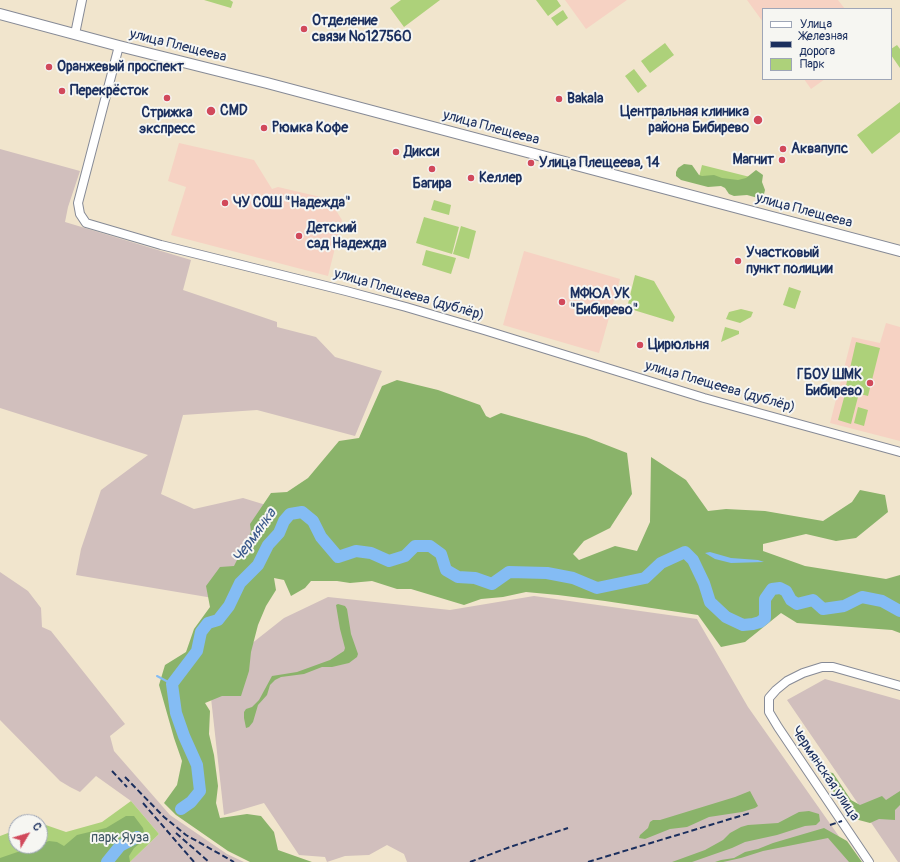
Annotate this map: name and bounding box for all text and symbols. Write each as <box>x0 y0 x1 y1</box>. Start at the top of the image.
legend <box>762 8 892 80</box>
place label: Отделение связи №127560 <box>312 13 412 46</box>
text: Улица <box>800 17 832 32</box>
marker: Отделение связи №127560 <box>299 24 309 34</box>
street label: улица Плещеева <box>128 26 228 66</box>
text: Железная дорога <box>800 29 848 59</box>
text: Парк <box>800 57 825 72</box>
place label: Оранжевый проспект <box>57 59 184 75</box>
marker: Оранжевый проспект <box>44 62 54 72</box>
place label: Перекрёсток <box>70 83 149 99</box>
marker: Перекрёсток <box>57 86 67 96</box>
place label: Bakala <box>567 91 604 107</box>
marker: Стрижка экспресс <box>162 93 172 103</box>
marker: Bakala <box>554 94 564 104</box>
place label: CMD <box>220 103 247 119</box>
place label: Центральная клиника района Бибирево <box>620 104 749 136</box>
place label: Стрижка экспресс <box>139 105 195 138</box>
marker: CMD <box>205 105 217 117</box>
street label: улица Плещеева <box>441 107 541 149</box>
marker: Центральная клиника района Бибирево <box>752 114 764 126</box>
place label: Рюмка Кофе <box>272 120 348 136</box>
marker: Рюмка Кофе <box>259 123 269 133</box>
place label: Аквапупс <box>791 141 848 157</box>
place label: Дикси <box>404 144 439 160</box>
marker: Аквапупс <box>778 144 788 154</box>
marker: Дикси <box>391 147 401 157</box>
place label: Магнит <box>732 152 774 168</box>
place label: Улица Плещеева, 14 <box>539 155 660 171</box>
marker: Магнит <box>777 155 787 165</box>
marker: Улица Плещеева, 14 <box>526 158 536 168</box>
marker: Багира <box>427 164 437 174</box>
place label: Келлер <box>479 170 522 186</box>
marker: Келлер <box>466 173 476 183</box>
place label: Багира <box>412 176 452 192</box>
street label: улица Плещеева <box>754 190 854 232</box>
place label: ЧУ СОШ "Надежда" <box>233 195 351 211</box>
marker: ЧУ СОШ "Надежда" <box>220 198 230 208</box>
place label: Детский сад Надежда <box>307 220 387 252</box>
marker: Детский сад Надежда <box>294 231 304 241</box>
place label: Участковый пункт полиции <box>746 245 833 278</box>
marker: Участковый пункт полиции <box>733 256 743 266</box>
street label: улица Плещеева (дублёр) <box>332 266 486 324</box>
place label: МФЮА УК "Бибирево" <box>570 286 638 318</box>
marker: МФЮА УК "Бибирево" <box>557 297 567 307</box>
place label: Цирюльня <box>648 337 709 353</box>
marker: Цирюльня <box>635 340 645 350</box>
street label: улица Плещеева (дублёр) <box>643 358 797 416</box>
place label: ГБОУ ШМК Бибирево <box>797 367 862 400</box>
marker: ГБОУ ШМК Бибирево <box>865 378 875 388</box>
water label: Чермянка <box>229 505 281 567</box>
street label: Чермянская улица <box>787 724 863 824</box>
north arrow <box>8 814 48 854</box>
text: С <box>30 820 44 834</box>
park label: парк Яуза <box>91 830 149 846</box>

